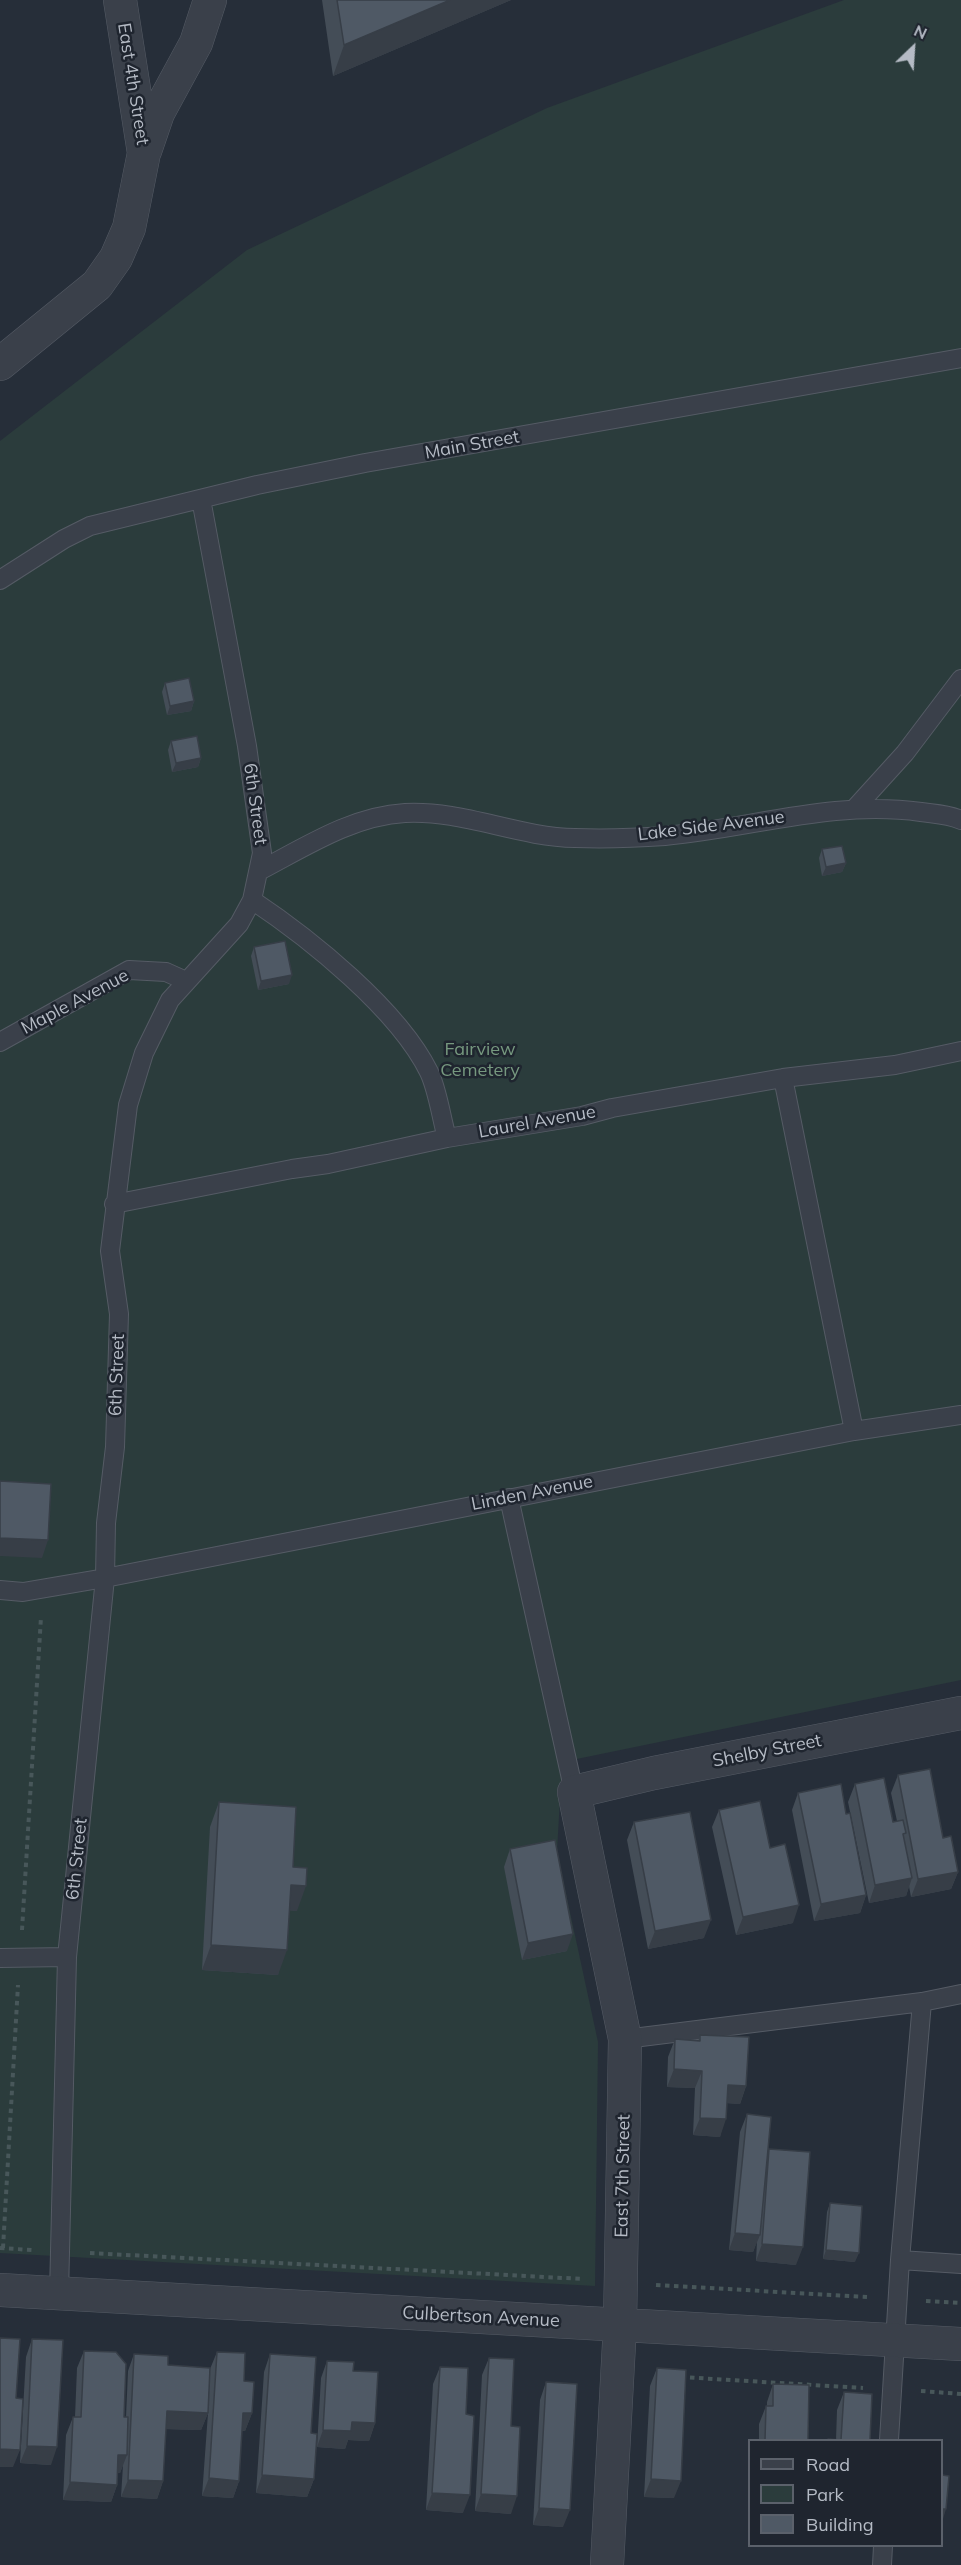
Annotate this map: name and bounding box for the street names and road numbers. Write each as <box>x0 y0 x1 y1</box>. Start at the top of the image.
street label: East 4th Street <box>113 21 153 147</box>
street label: Main Street <box>423 426 521 464</box>
street label: 6th Street <box>239 762 271 846</box>
street label: Lake Side Avenue <box>636 806 786 846</box>
street label: Maple Avenue <box>18 965 132 1039</box>
street label: Laurel Avenue <box>477 1101 597 1143</box>
street label: 6th Street <box>105 1334 129 1416</box>
street label: Linden Avenue <box>469 1471 595 1515</box>
street label: Shelby Street <box>711 1730 823 1772</box>
street label: 6th Street <box>62 1817 92 1901</box>
street label: East 7th Street <box>611 2114 635 2238</box>
street label: Culbertson Avenue <box>402 2302 560 2332</box>

